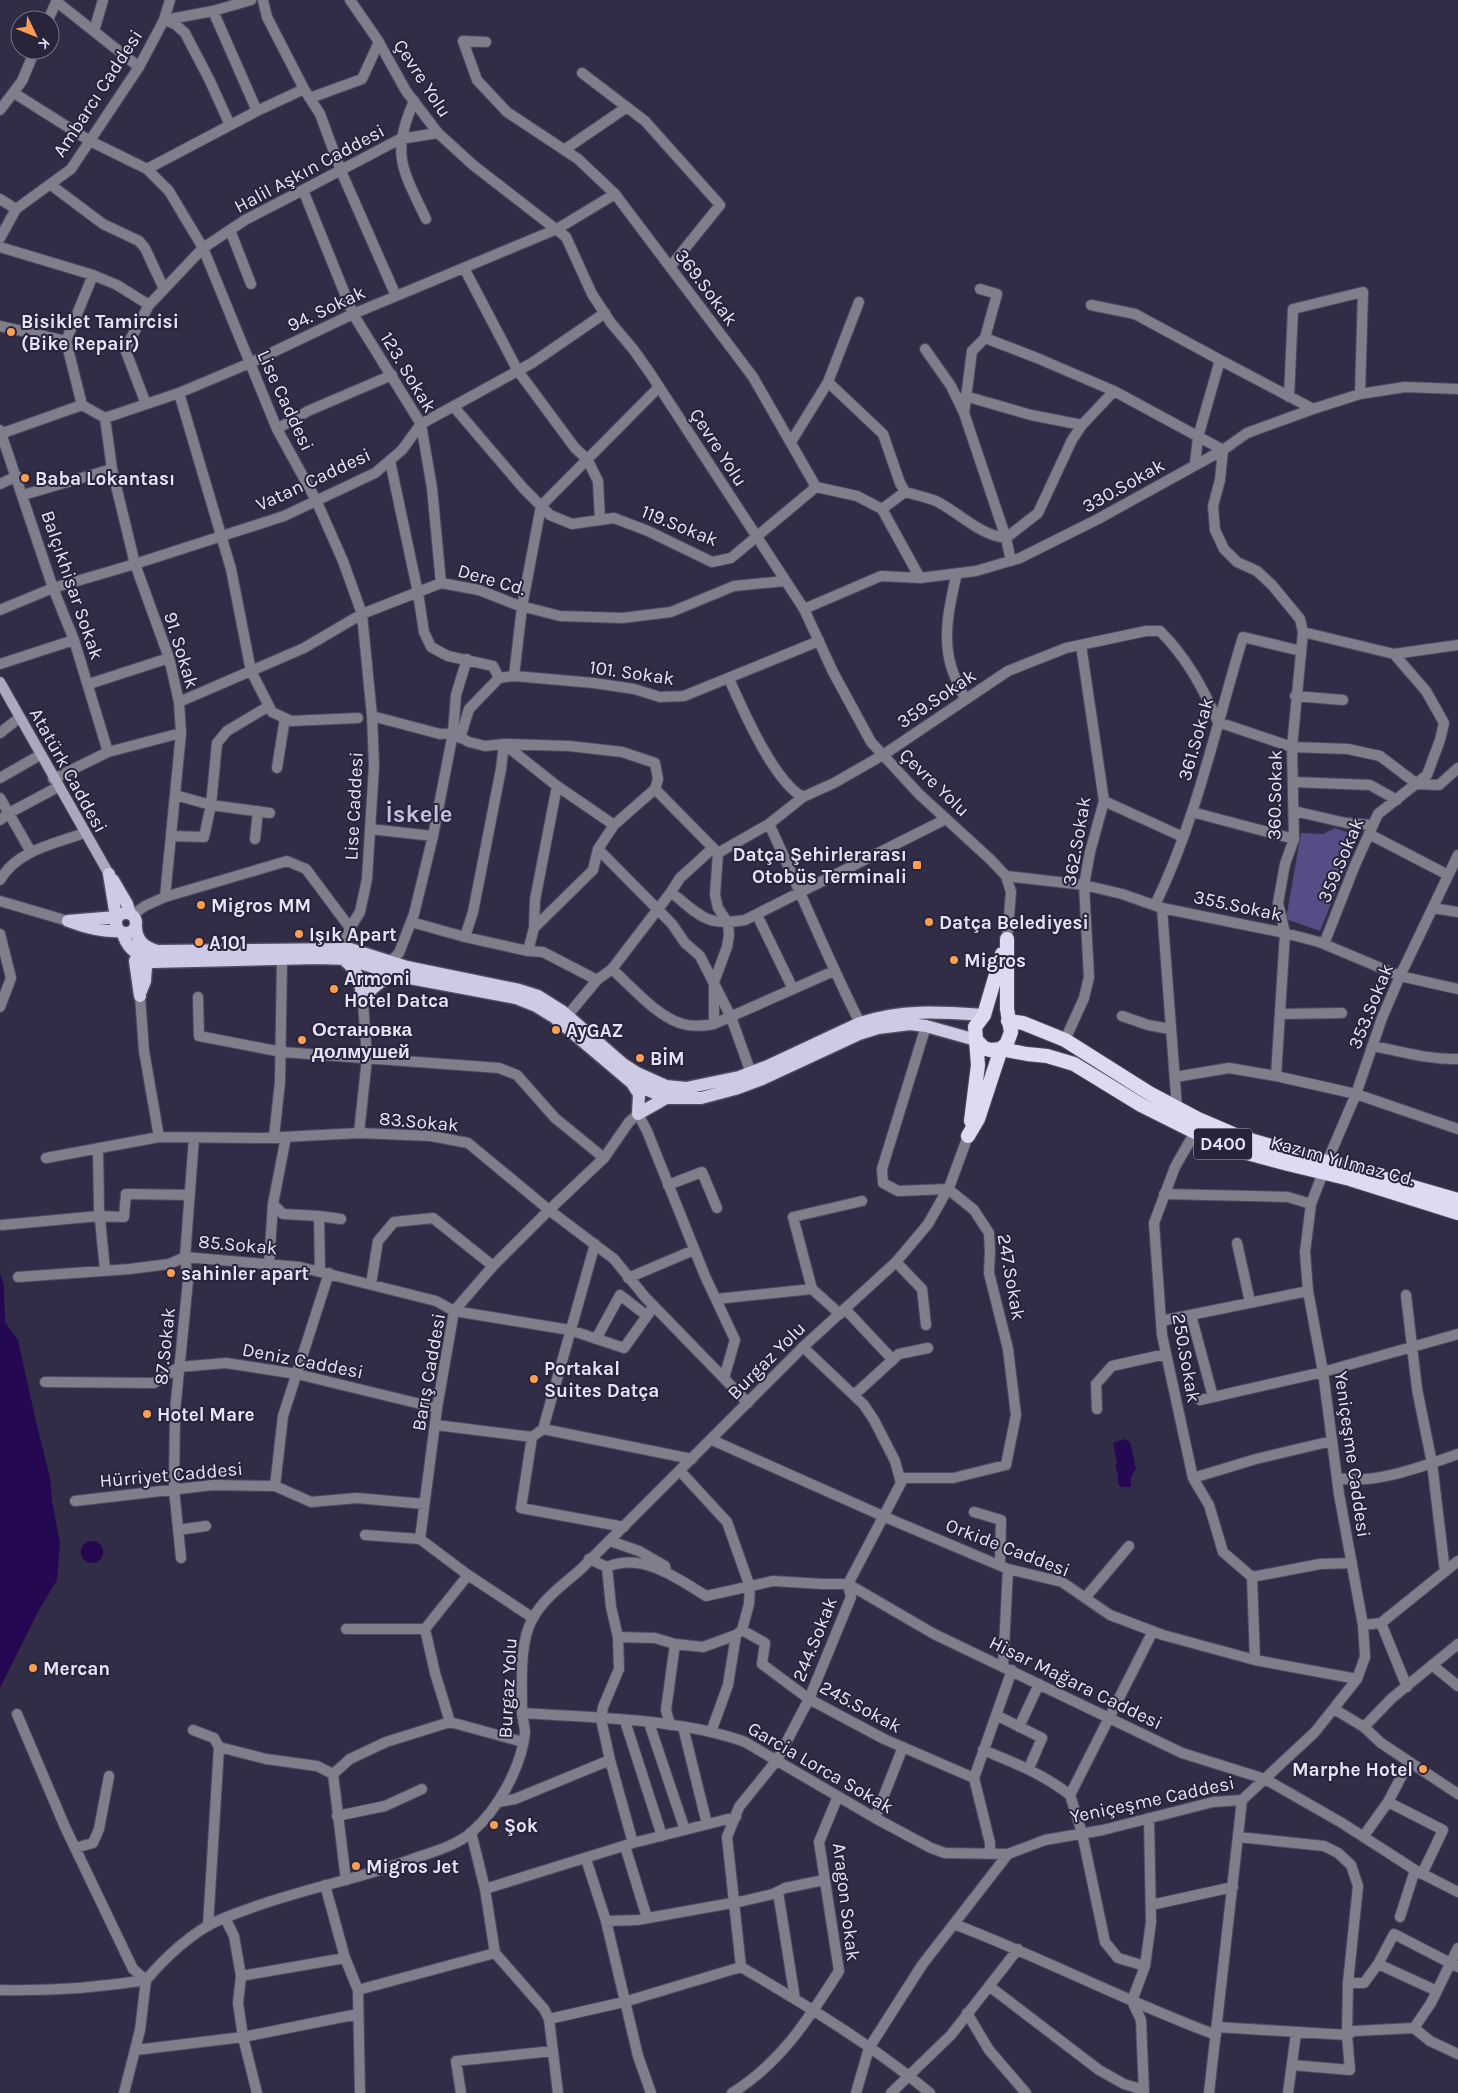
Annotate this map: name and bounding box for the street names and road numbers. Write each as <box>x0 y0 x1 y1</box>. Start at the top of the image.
street label: Ambarcı Caddesi <box>49 26 147 161</box>
street label: Çevre Yolu <box>389 35 455 122</box>
street label: Halil Aşkın Caddesi <box>230 120 388 218</box>
street label: 369.Sokak <box>670 245 742 330</box>
street label: 94. Sokak <box>284 281 369 336</box>
street label: 123. Sokak <box>375 328 441 417</box>
street label: Lise Caddesi <box>252 346 318 454</box>
street label: Çevre Yolu <box>685 404 751 491</box>
street label: Vatan Caddesi <box>253 444 374 516</box>
street label: 330.Sokak <box>1078 454 1169 518</box>
street label: 119.Sokak <box>638 501 721 551</box>
street label: Balçıkhisar Sokak <box>36 508 108 663</box>
street label: Dere Cd. <box>455 560 528 600</box>
street label: 91. Sokak <box>159 609 203 692</box>
street label: 101. Sokak <box>588 656 676 690</box>
street label: 359.Sokak <box>893 664 980 733</box>
street label: 361.Sokak <box>1174 695 1218 783</box>
street label: Atatürk Caddesi <box>25 704 112 837</box>
street label: Çevre Yolu <box>895 744 974 821</box>
street label: 360.Sokak <box>1263 749 1287 840</box>
street label: Lise Caddesi <box>340 751 368 861</box>
street label: 362.Sokak <box>1058 795 1096 888</box>
street label: 359.Sokak <box>1313 814 1369 906</box>
street label: 355.Sokak <box>1192 886 1284 926</box>
street label: 353.Sokak <box>1344 960 1398 1052</box>
street label: 83.Sokak <box>378 1108 460 1136</box>
road number: D400 <box>1194 1128 1252 1160</box>
street label: Kazım Yılmaz Cd. <box>1268 1131 1417 1191</box>
street label: 85.Sokak <box>197 1231 279 1259</box>
street label: 247.Sokak <box>993 1232 1030 1323</box>
street label: 87.Sokak <box>150 1306 180 1386</box>
street label: Barış Caddesi <box>408 1312 450 1433</box>
street label: 250.Sokak <box>1167 1312 1205 1405</box>
street label: Burgaz Yolu <box>723 1317 810 1404</box>
street label: Deniz Caddesi <box>240 1338 365 1384</box>
street label: Yeniçeşme Caddesi <box>1329 1370 1375 1539</box>
street label: Hürriyet Caddesi <box>98 1458 244 1492</box>
street label: Orkide Caddesi <box>943 1514 1073 1582</box>
street label: 244.Sokak <box>788 1594 842 1685</box>
street label: Hisar Mağara Caddesi <box>985 1631 1166 1734</box>
street label: Burgaz Yolu <box>494 1637 522 1739</box>
street label: 245.Sokak <box>816 1676 905 1738</box>
street label: Garcia Lorca Sokak <box>744 1717 898 1819</box>
street label: Yeniçeşme Caddesi <box>1068 1772 1237 1828</box>
street label: Aragon Sokak <box>828 1842 864 1963</box>

